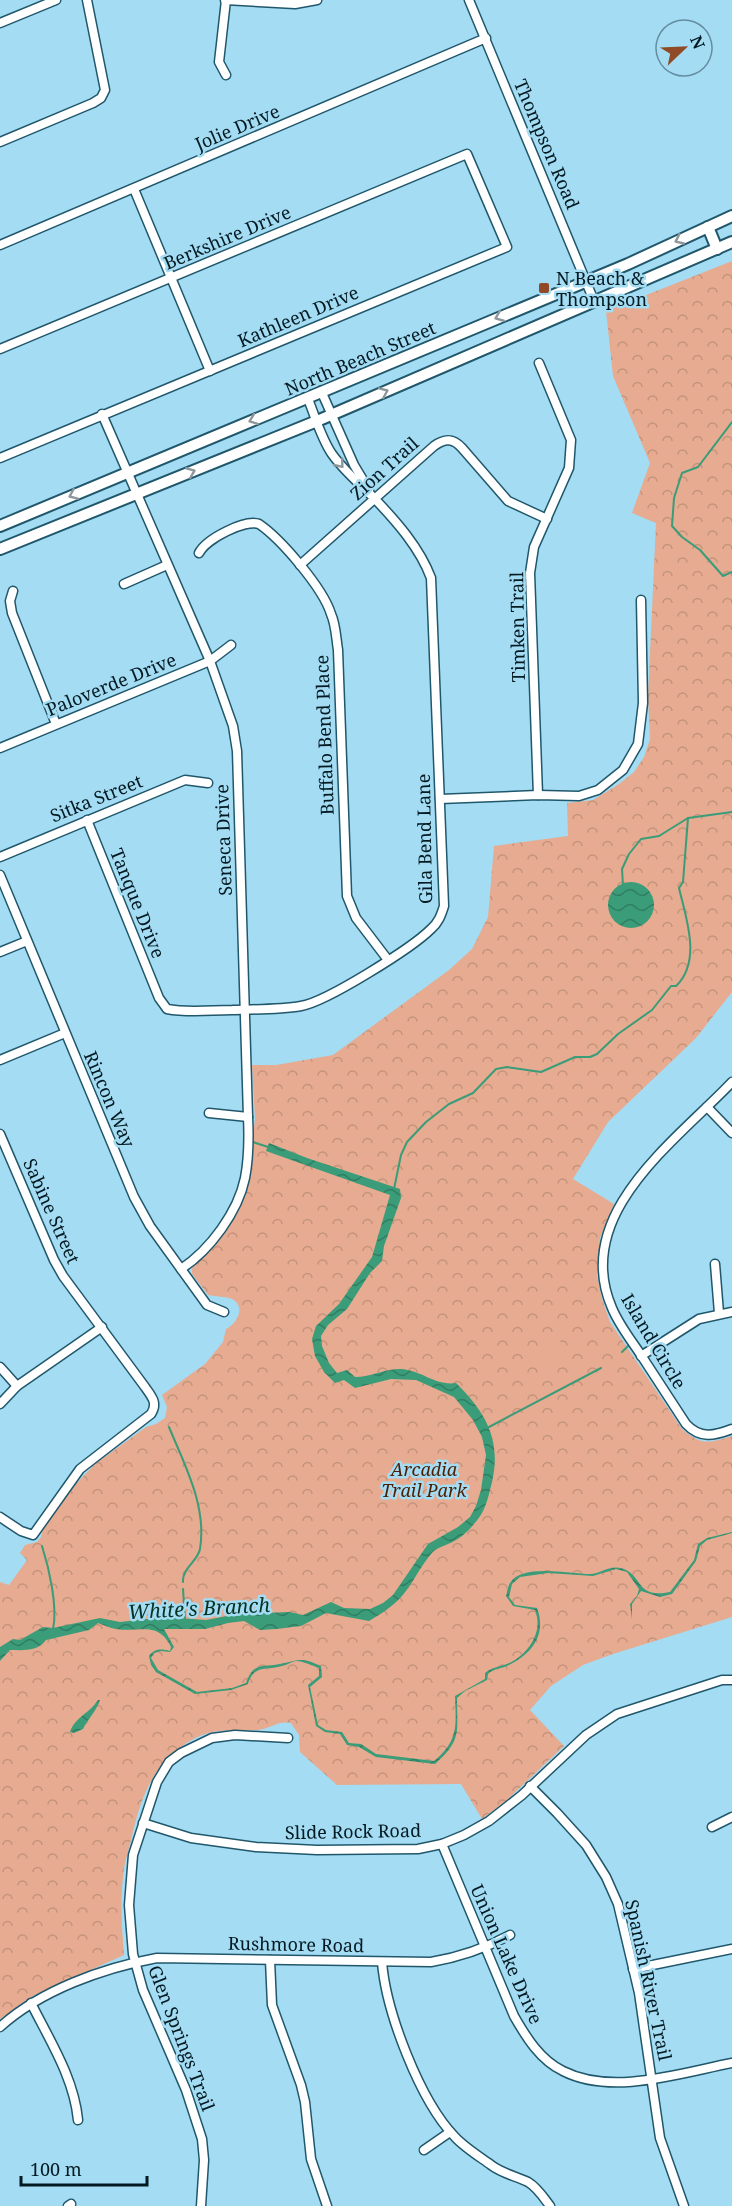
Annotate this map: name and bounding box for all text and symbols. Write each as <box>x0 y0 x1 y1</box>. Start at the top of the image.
north arrow <box>654 18 714 78</box>
text: N <box>685 32 711 53</box>
street label: Thompson Road <box>509 75 585 213</box>
street label: Jolie Drive <box>190 98 283 156</box>
street label: Berkshire Drive <box>160 199 294 275</box>
one-way arrow <box>674 233 685 245</box>
place label: N Beach & Thompson <box>556 266 647 311</box>
street label: Kathleen Drive <box>234 280 362 352</box>
marker: N Beach & Thompson <box>537 281 551 295</box>
one-way arrow <box>495 310 506 322</box>
street label: North Beach Street <box>281 315 439 401</box>
one-way arrow <box>378 387 389 399</box>
one-way arrow <box>248 413 259 425</box>
street label: Zion Trail <box>345 431 423 505</box>
one-way arrow <box>333 457 344 468</box>
one-way arrow <box>185 467 196 479</box>
one-way arrow <box>69 488 80 500</box>
street label: Timken Trail <box>504 571 530 682</box>
street label: Paloverde Drive <box>42 647 180 721</box>
street label: Buffalo Bend Place <box>309 654 339 816</box>
street label: Sitka Street <box>46 769 146 827</box>
street label: Gila Bend Lane <box>411 774 437 904</box>
street label: Seneca Drive <box>209 784 237 896</box>
street label: Tanque Drive <box>105 845 171 961</box>
street label: Rincon Way <box>79 1047 141 1152</box>
street label: Sabine Street <box>18 1155 86 1267</box>
street label: Island Circle <box>616 1289 692 1393</box>
park label: Arcadia Trail Park <box>381 1457 467 1502</box>
water label: White's Branch <box>127 1591 271 1625</box>
street label: Slide Rock Road <box>285 1818 421 1844</box>
street label: Union Lake Drive <box>466 1881 548 2027</box>
street label: Spanish River Trail <box>620 1897 678 2063</box>
street label: Rushmore Road <box>228 1931 364 1957</box>
street label: Glen Springs Trail <box>143 1962 221 2115</box>
scale bar <box>21 2149 147 2187</box>
text: 100 m <box>30 2157 82 2181</box>

